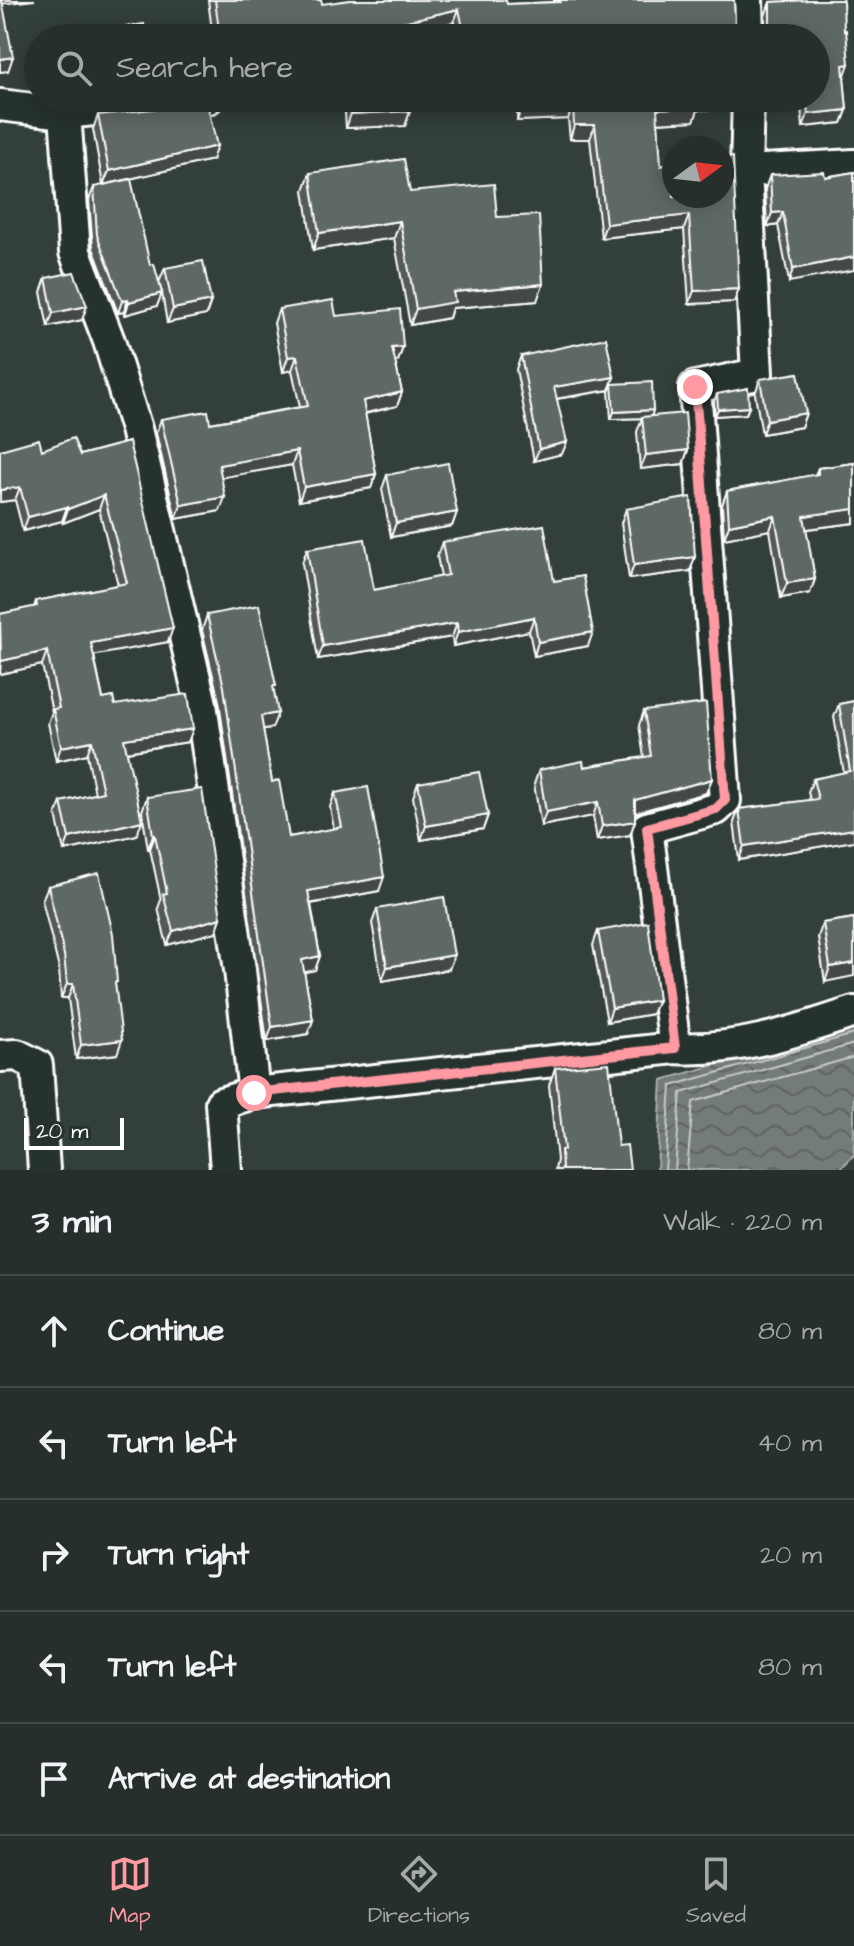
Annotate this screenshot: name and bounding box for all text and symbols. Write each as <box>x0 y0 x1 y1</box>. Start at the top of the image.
search box <box>24 24 830 112</box>
icon: search <box>52 46 96 90</box>
text: Search here <box>116 47 293 89</box>
north arrow <box>662 136 734 208</box>
route end <box>677 369 713 405</box>
route start <box>236 1075 272 1111</box>
scale bar <box>24 1114 124 1150</box>
text: 20 m <box>36 1116 88 1147</box>
text: 3 min <box>32 1198 112 1246</box>
text: Walk · 220 m <box>663 1204 822 1240</box>
icon: ahead <box>32 1309 76 1353</box>
text: Continue <box>108 1310 224 1352</box>
text: 80 m <box>758 1313 822 1349</box>
icon: left <box>32 1421 76 1465</box>
text: Turn left <box>108 1422 236 1464</box>
text: 40 m <box>757 1425 822 1461</box>
icon: right <box>32 1533 76 1577</box>
text: Turn right <box>108 1534 249 1576</box>
text: 20 m <box>760 1537 822 1573</box>
icon: left <box>32 1645 76 1689</box>
text: Turn left <box>108 1646 236 1688</box>
text: 80 m <box>758 1649 822 1685</box>
icon: arrive <box>32 1757 76 1801</box>
text: Arrive at destination <box>108 1758 390 1800</box>
tab: Map <box>108 1852 152 1931</box>
tab: Directions <box>368 1852 470 1931</box>
tab: Saved <box>686 1852 746 1931</box>

